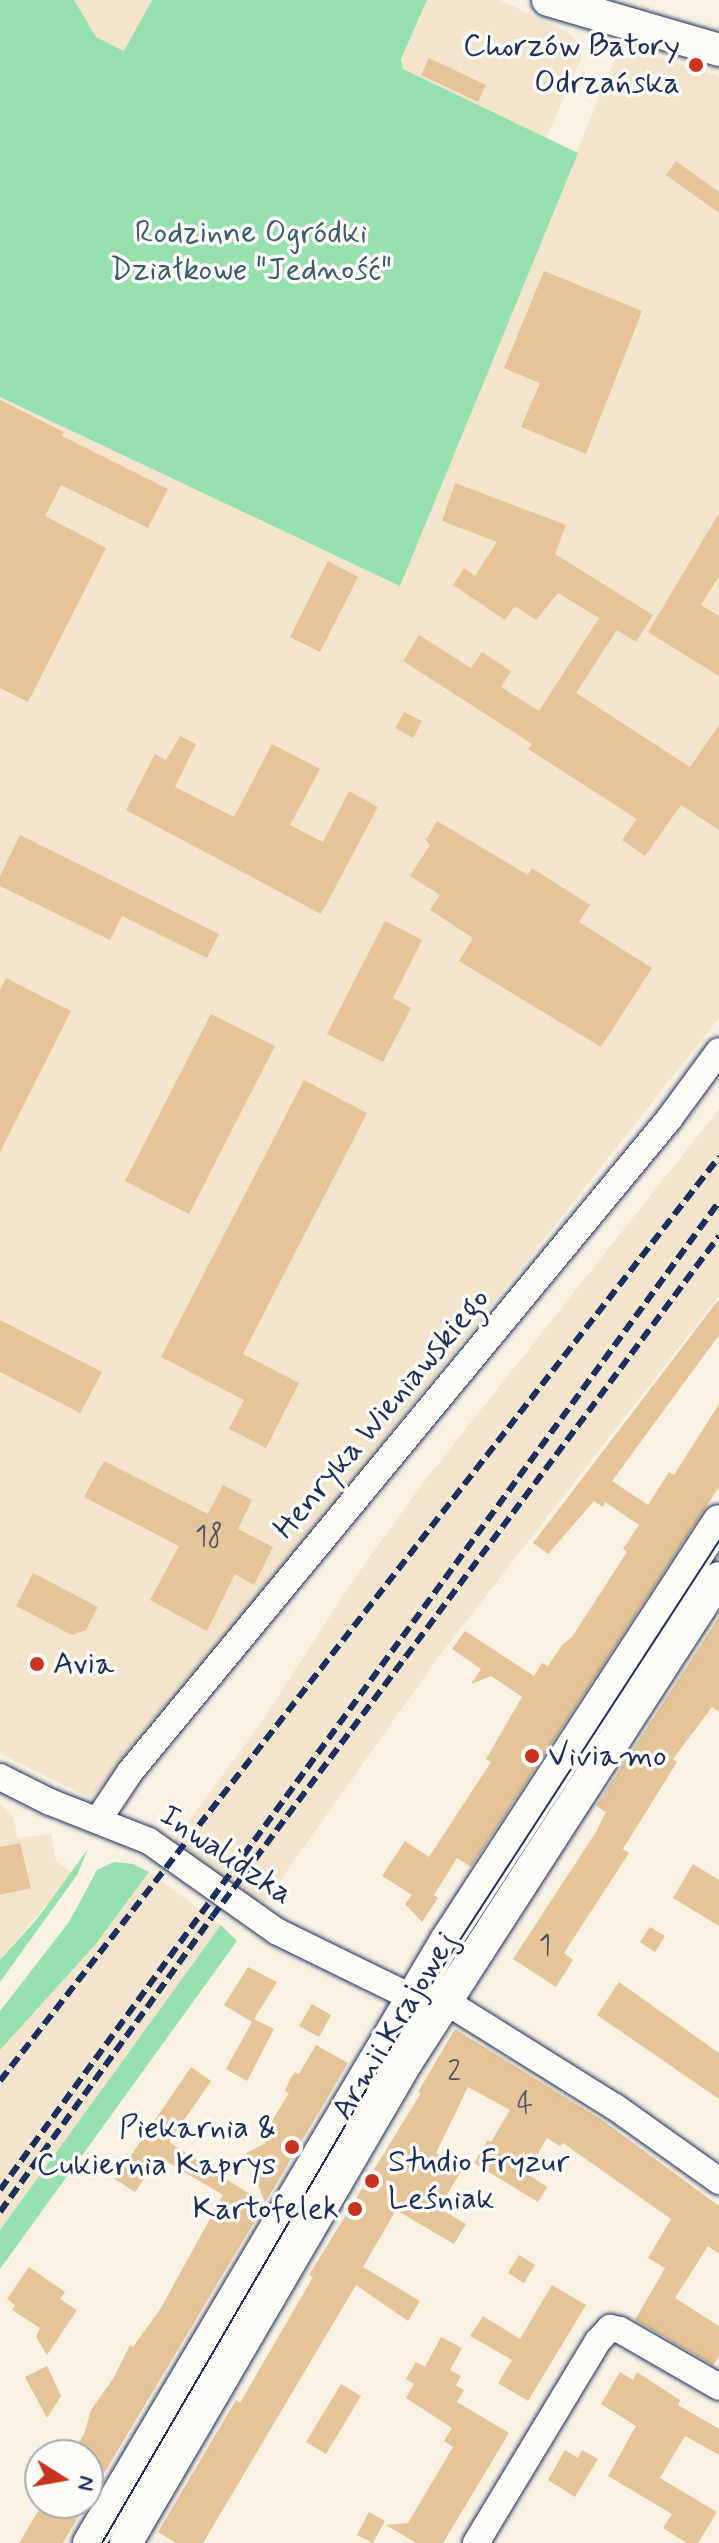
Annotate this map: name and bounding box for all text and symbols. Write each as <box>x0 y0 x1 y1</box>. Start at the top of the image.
place label: Chorzów Batory Odrzańska <box>465 28 680 103</box>
marker: Chorzów Batory Odrzańska <box>687 56 705 74</box>
park label: Rodzinne Ogródki Działkowe "Jedność" <box>110 215 392 290</box>
street label: Henryka Wieniawskiego <box>261 1275 503 1553</box>
house number: 18 <box>195 1521 223 1555</box>
place label: Avia <box>53 1645 114 1683</box>
marker: Avia <box>28 1655 46 1673</box>
place label: Viviamo <box>548 1737 667 1775</box>
marker: Viviamo <box>523 1747 541 1765</box>
street label: Inwalidzka <box>152 1796 300 1914</box>
street label: Armii Krajowej <box>324 1925 466 2127</box>
house number: 1 <box>539 1930 551 1964</box>
house number: 2 <box>447 2056 461 2090</box>
house number: 4 <box>517 2088 533 2122</box>
place label: Piekarnia & Cukiernia Kaprys <box>39 2110 276 2185</box>
marker: Piekarnia & Cukiernia Kaprys <box>283 2138 301 2156</box>
place label: Studio Fryzur Leśniak <box>388 2144 570 2219</box>
marker: Studio Fryzur Leśniak <box>363 2172 381 2190</box>
place label: Kartofelek <box>193 2190 339 2228</box>
marker: Kartofelek <box>346 2200 364 2218</box>
north arrow <box>24 2439 104 2519</box>
text: N <box>70 2473 101 2493</box>

